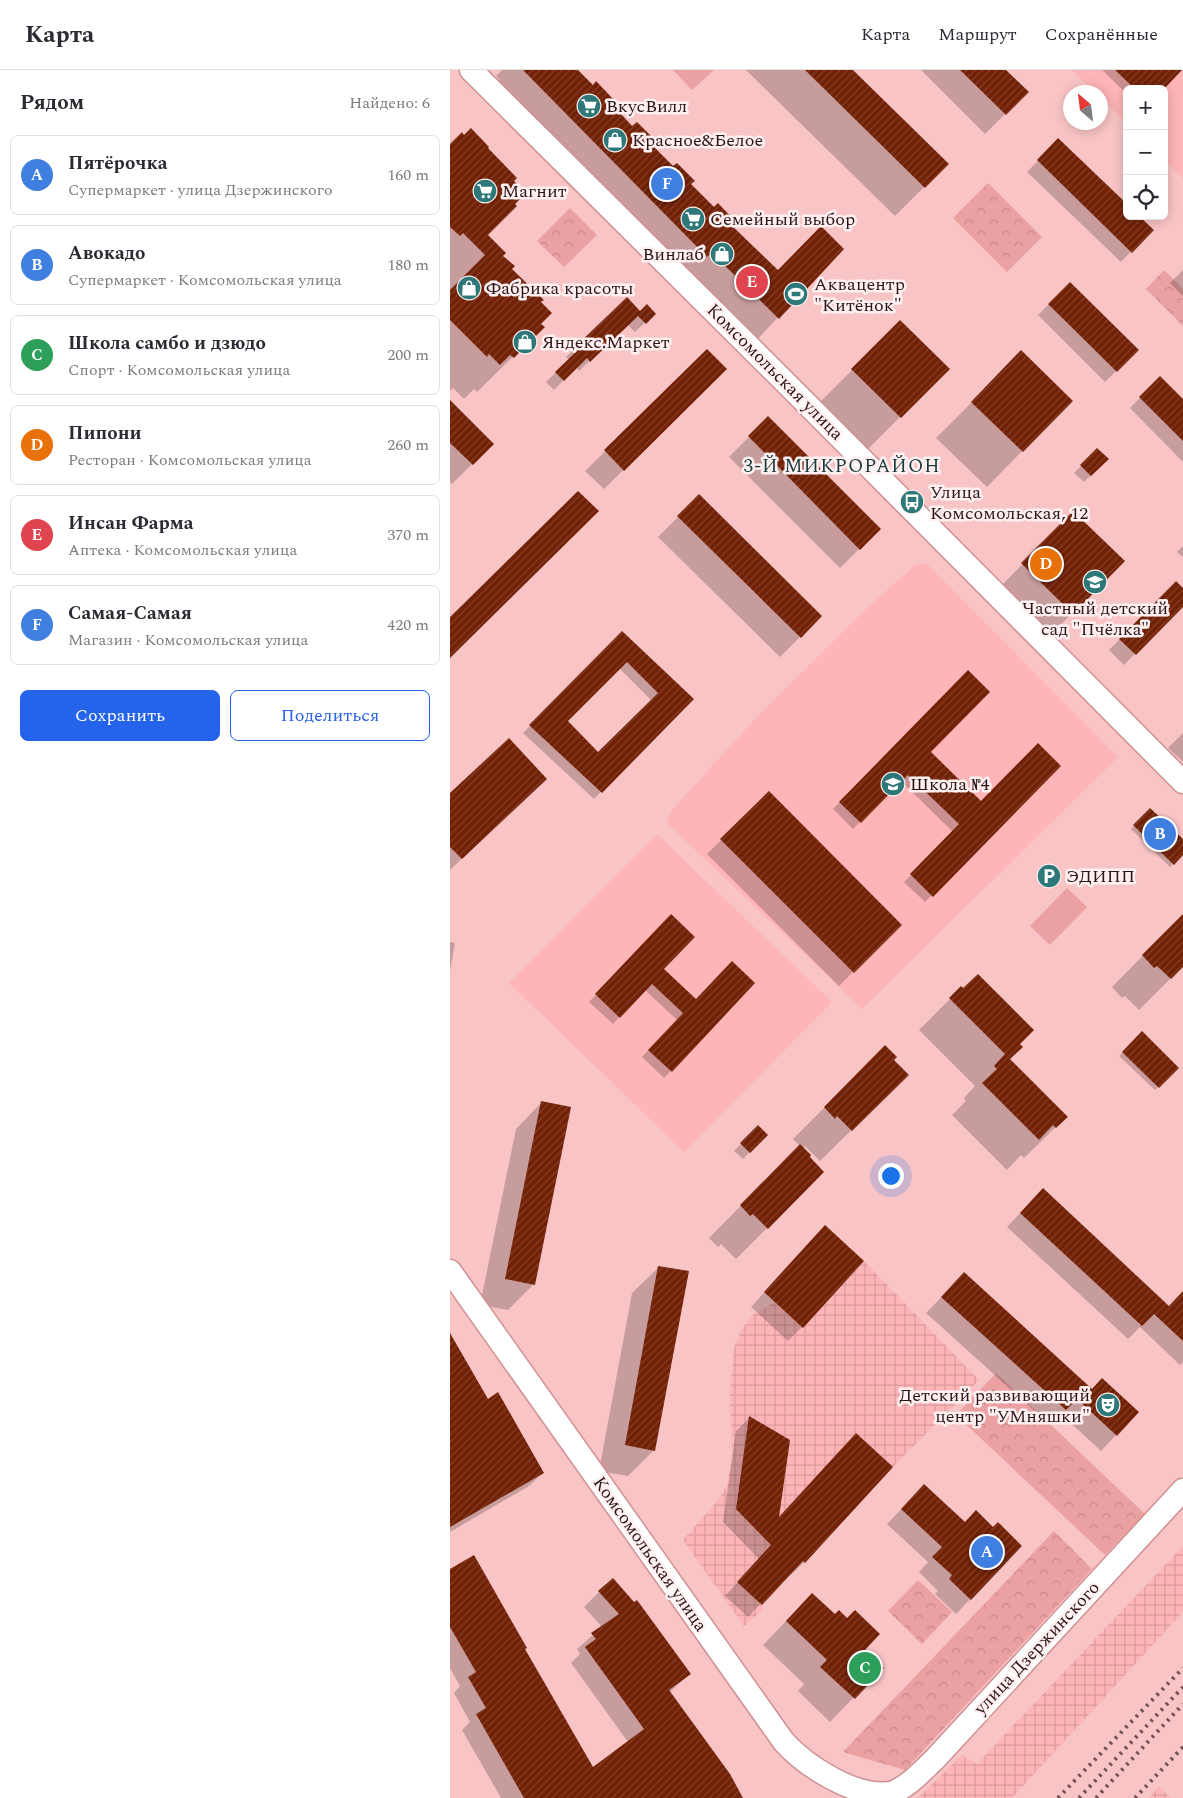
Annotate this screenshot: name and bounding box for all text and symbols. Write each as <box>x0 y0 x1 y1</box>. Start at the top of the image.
text: Карта <box>25 17 94 53</box>
text: Карта <box>861 21 910 48</box>
text: Маршрут <box>938 21 1017 48</box>
text: Сохранённые <box>1045 21 1158 48</box>
north arrow <box>1063 85 1108 130</box>
map controls <box>1123 85 1168 220</box>
button: + <box>1123 85 1168 130</box>
text: Рядом <box>20 87 84 119</box>
text: Найдено: 6 <box>349 91 430 115</box>
supermarket icon: ВкусВилл <box>576 93 602 119</box>
place label: ВкусВилл <box>606 93 687 120</box>
shop icon: Красное&Белое <box>602 127 628 153</box>
place label: Красное&Белое <box>632 127 763 154</box>
button: − <box>1123 130 1168 175</box>
text: Пятёрочка <box>68 149 168 178</box>
text: A <box>31 163 43 187</box>
text: 160 m <box>387 163 429 187</box>
pin: F <box>651 165 683 203</box>
button: locate <box>1123 175 1168 220</box>
text: Супермаркет · улица Дзержинского <box>68 178 333 202</box>
supermarket icon: Магнит <box>472 178 498 204</box>
place label: Магнит <box>502 178 567 205</box>
supermarket icon: Семейный выбор <box>680 206 706 232</box>
place label: Семейный выбор <box>710 206 855 233</box>
text: Авокадо <box>68 239 145 268</box>
place label: Винлаб <box>642 241 704 268</box>
shop icon: Винлаб <box>709 241 735 267</box>
text: B <box>31 253 43 277</box>
text: 180 m <box>387 253 429 277</box>
pin: E <box>736 263 768 301</box>
text: Супермаркет · Комсомольская улица <box>68 268 342 292</box>
place label: Аквацентр "Китёнок" <box>814 271 905 319</box>
shop icon: Фабрика красоты <box>456 275 482 301</box>
place label: Фабрика красоты <box>486 275 634 302</box>
sports icon: Аквацентр "Китёнок" <box>783 281 809 307</box>
street label: Комсомольская улица <box>700 297 850 447</box>
text: Школа самбо и дзюдо <box>68 329 266 358</box>
shop icon: Яндекс.Маркет <box>512 329 538 355</box>
place label: Яндекс.Маркет <box>542 329 670 356</box>
text: C <box>31 343 43 367</box>
text: 200 m <box>387 343 429 367</box>
text: Спорт · Комсомольская улица <box>68 358 290 382</box>
text: Пипони <box>68 419 142 448</box>
text: D <box>31 433 43 457</box>
text: 260 m <box>387 433 429 457</box>
text: Ресторан · Комсомольская улица <box>68 448 312 472</box>
district label: 3-Й МИКРОРАЙОН <box>743 452 941 481</box>
place label: Улица Комсомольская, 12 <box>930 479 1088 527</box>
bus stop icon: Улица Комсомольская, 12 <box>899 489 925 515</box>
text: Инсан Фарма <box>68 509 194 538</box>
text: E <box>32 523 42 547</box>
text: 370 m <box>387 523 429 547</box>
text: Аптека · Комсомольская улица <box>68 538 297 562</box>
pin: D <box>1030 545 1062 583</box>
school or university icon: Частный детский сад "Пчёлка" <box>1082 569 1108 595</box>
place label: Частный детский сад "Пчёлка" <box>1022 595 1168 643</box>
text: Самая-Самая <box>68 599 192 628</box>
text: F <box>32 613 42 637</box>
text: 420 m <box>387 613 429 637</box>
text: Магазин · Комсомольская улица <box>68 628 308 652</box>
button: Сохранить <box>20 690 220 741</box>
button: Поделиться <box>230 690 430 741</box>
school or university icon: Школа №4 <box>880 771 906 797</box>
place label: Школа №4 <box>910 771 989 798</box>
pin: B <box>1144 815 1176 853</box>
parking icon: ЭДИПП <box>1036 863 1062 889</box>
place label: ЭДИПП <box>1066 863 1135 890</box>
your location <box>878 1163 904 1189</box>
place label: Детский развивающий центр "УМняшки" <box>899 1382 1090 1430</box>
theatre icon: Детский развивающий центр "УМняшки" <box>1095 1392 1121 1418</box>
street label: Комсомольская улица <box>586 1471 714 1637</box>
pin: A <box>971 1533 1003 1571</box>
street label: улица Дзержинского <box>967 1575 1106 1722</box>
pin: C <box>849 1649 881 1687</box>

